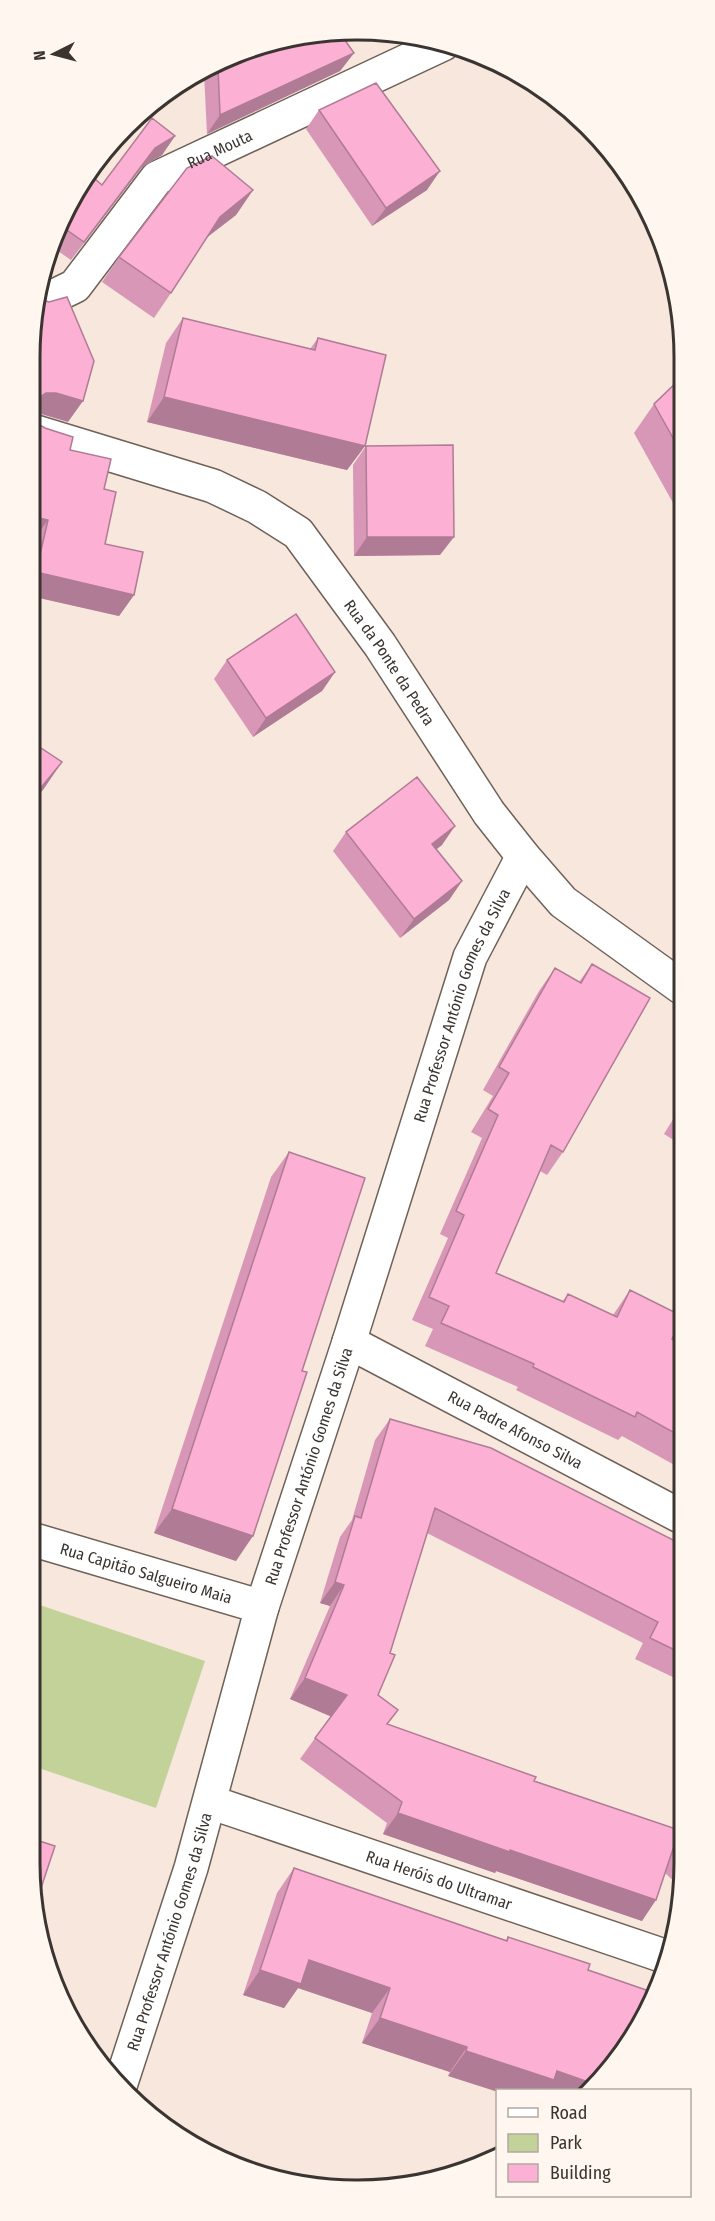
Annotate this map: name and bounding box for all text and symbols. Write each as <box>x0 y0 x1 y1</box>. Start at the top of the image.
north arrow <box>24 24 84 84</box>
text: N <box>30 50 50 61</box>
street label: Rua Mouta <box>184 126 256 173</box>
street label: Rua da Ponte da Pedra <box>340 596 439 729</box>
street label: Rua Professor António Gomes da Silva <box>410 885 514 1125</box>
street label: Rua Professor António Gomes da Silva <box>261 1345 357 1587</box>
street label: Rua Padre Afonso Silva <box>445 1387 586 1473</box>
street label: Rua Capitão Salgueiro Maia <box>58 1539 234 1608</box>
street label: Rua Professor António Gomes da Silva <box>123 1810 216 2053</box>
street label: Rua Heróis do Ultramar <box>364 1847 515 1914</box>
legend <box>496 2089 691 2197</box>
text: Road <box>550 2102 587 2124</box>
text: Park <box>550 2132 583 2154</box>
text: Building <box>550 2162 611 2184</box>

